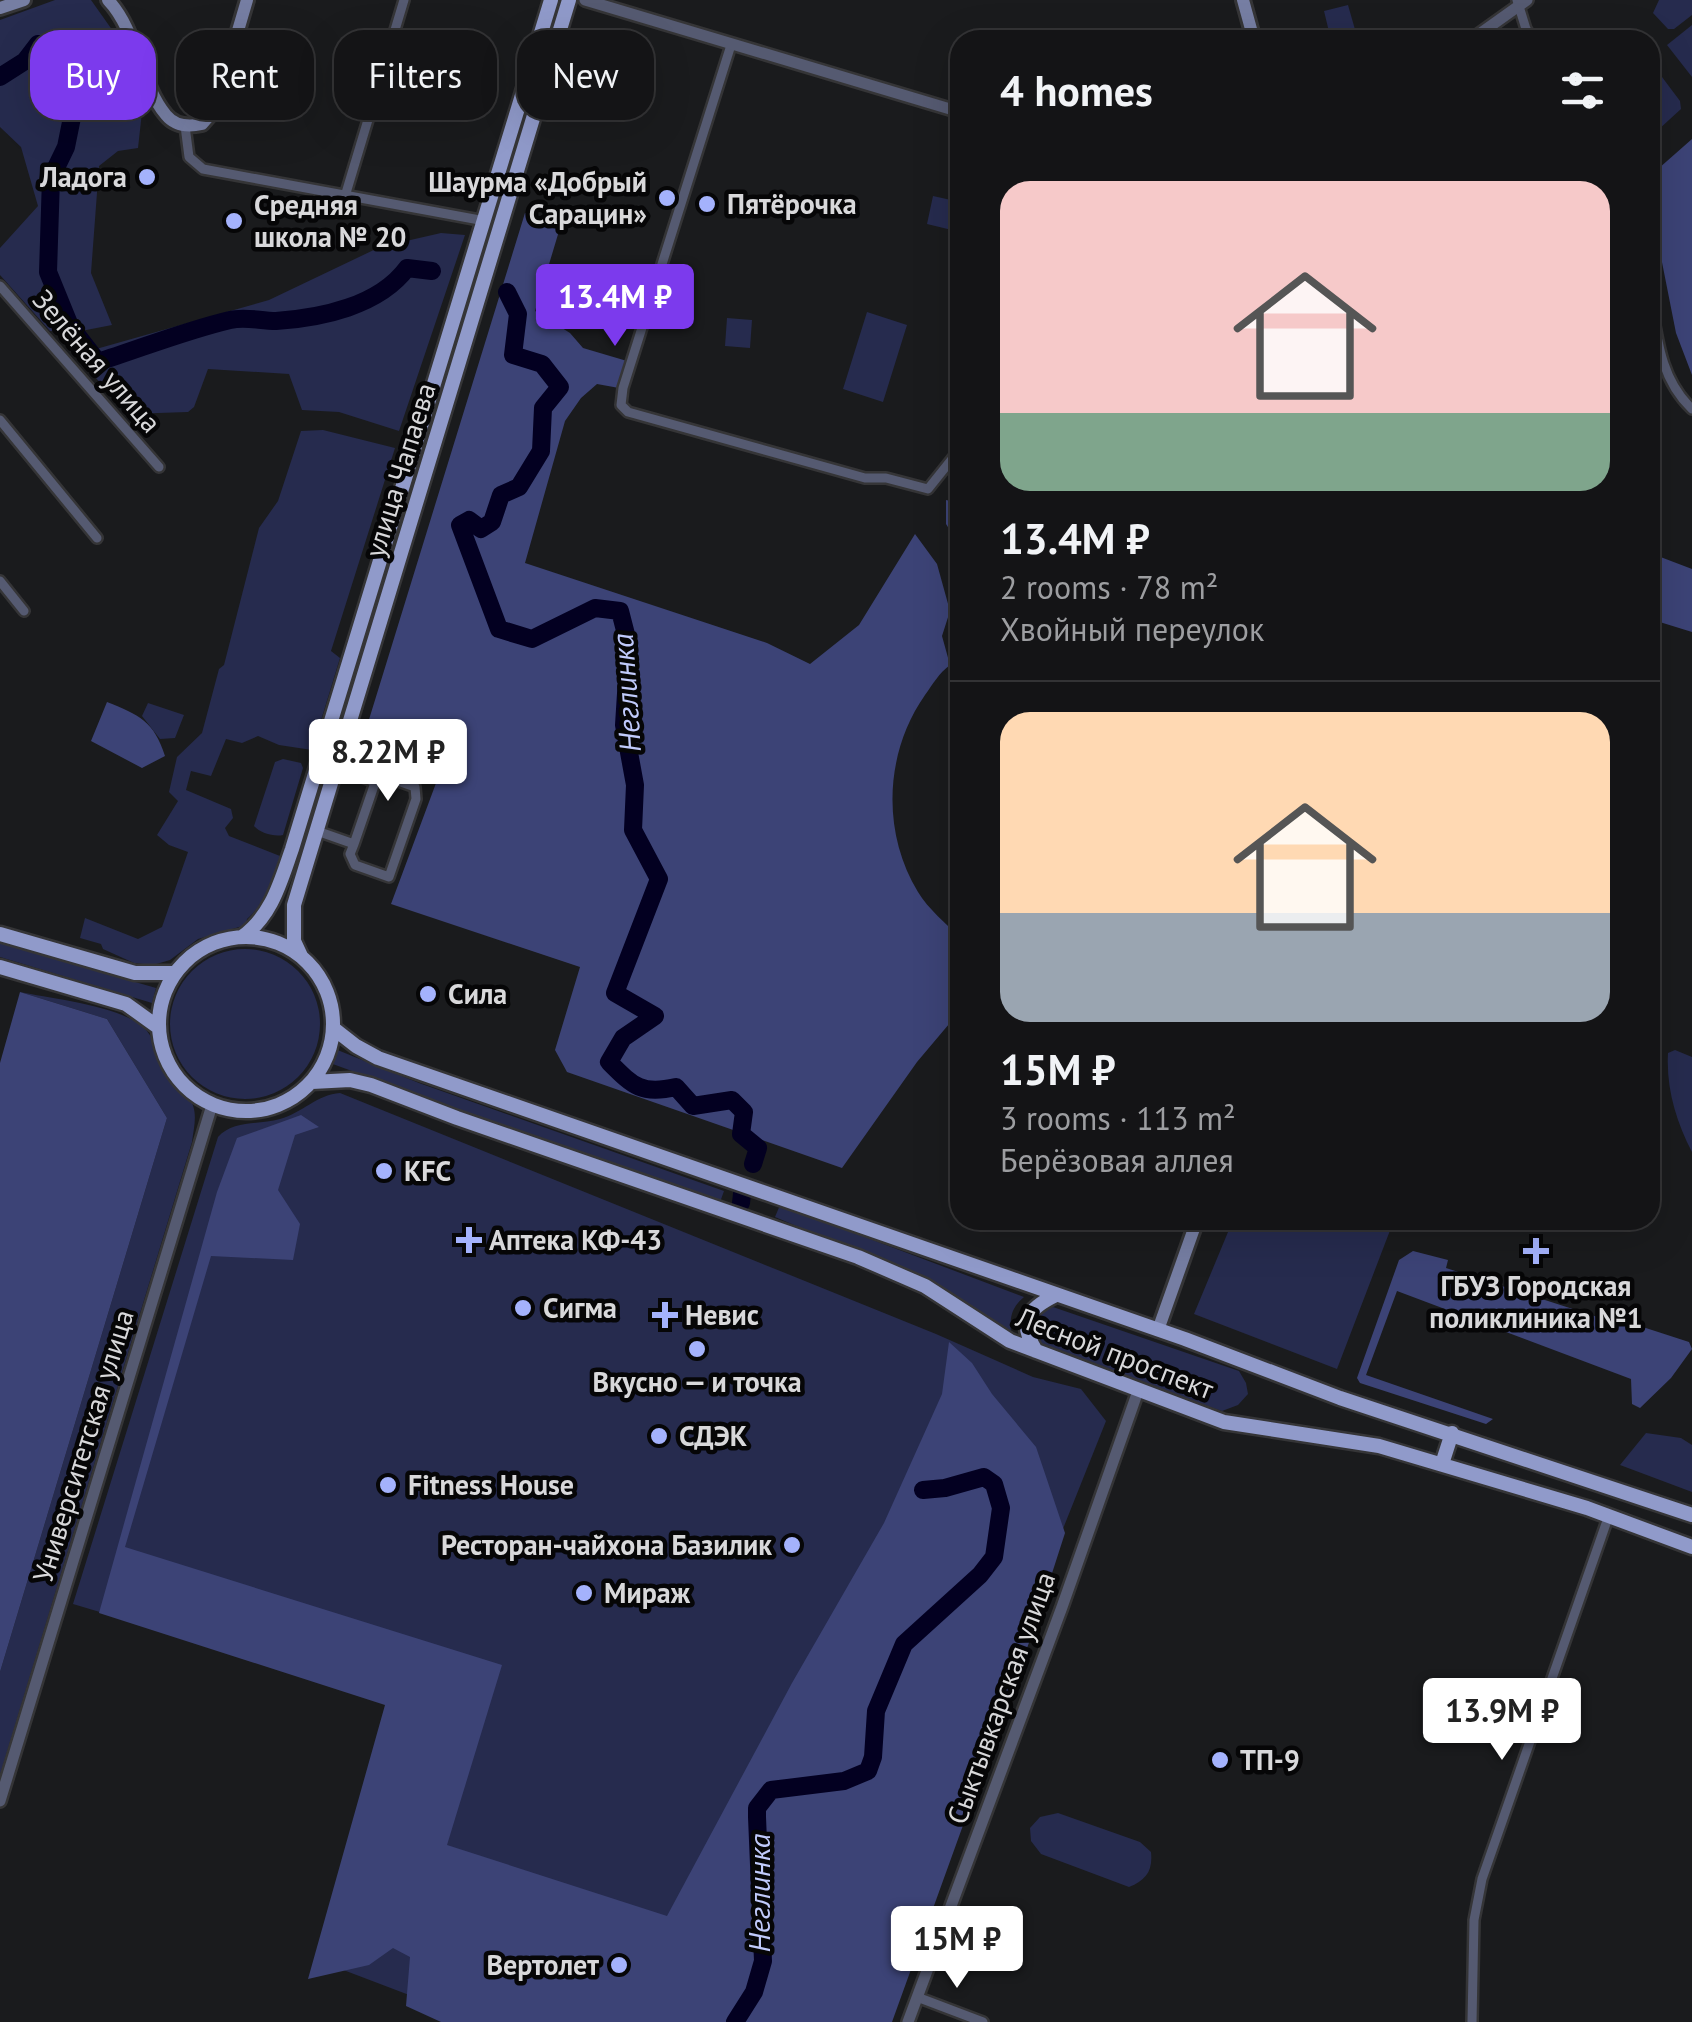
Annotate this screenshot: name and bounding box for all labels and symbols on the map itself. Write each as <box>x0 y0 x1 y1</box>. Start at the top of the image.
place label: Ладога <box>39 158 127 195</box>
place label: Шаурма «Добрый Сарацин» <box>428 163 647 232</box>
marker: Ладога <box>136 166 158 188</box>
place label: Пятёрочка <box>727 185 857 222</box>
place label: Средняя школа № 20 <box>254 186 406 255</box>
marker: Шаурма «Добрый Сарацин» <box>656 187 678 209</box>
marker: Пятёрочка <box>696 193 718 215</box>
marker: Средняя школа № 20 <box>223 210 245 232</box>
pin: 13.4M ₽ <box>523 264 707 349</box>
street label: Зелёная улица <box>25 281 170 440</box>
street label: улица Чапаева <box>355 378 444 562</box>
water label: Неглинка <box>602 632 649 754</box>
pin: 8.22M ₽ <box>296 719 480 804</box>
place label: Сила <box>448 975 507 1012</box>
marker: Сила <box>417 983 439 1005</box>
place label: KFC <box>404 1152 451 1189</box>
marker: KFC <box>373 1160 395 1182</box>
place label: Аптека КФ-43 <box>489 1221 662 1258</box>
marker: Аптека КФ-43 <box>458 1229 480 1251</box>
marker: ГБУЗ Городская поликлиника №1 <box>1523 1238 1549 1264</box>
place label: ГБУЗ Городская поликлиника №1 <box>1429 1267 1643 1336</box>
place label: Сигма <box>543 1289 617 1326</box>
place label: Невис <box>685 1296 759 1333</box>
marker: Сигма <box>512 1297 534 1319</box>
street label: Лесной проспект <box>1010 1298 1220 1407</box>
marker: Невис <box>654 1304 676 1326</box>
street label: Университетская улица <box>23 1305 142 1587</box>
marker: Вкусно — и точка <box>686 1338 708 1360</box>
place label: Вкусно — и точка <box>592 1363 802 1400</box>
place label: СДЭК <box>679 1417 748 1454</box>
marker: СДЭК <box>648 1425 670 1447</box>
place label: Fitness House <box>408 1466 574 1503</box>
marker: Fitness House <box>377 1474 399 1496</box>
place label: Ресторан-чайхона Базилик <box>441 1526 772 1563</box>
marker: Ресторан-чайхона Базилик <box>781 1534 803 1556</box>
street label: Сыктывкарская улица <box>938 1567 1063 1829</box>
place label: Мираж <box>604 1574 691 1611</box>
marker: Мираж <box>573 1582 595 1604</box>
pin: 13.9M ₽ <box>1410 1678 1594 1763</box>
place label: ТП-9 <box>1240 1741 1300 1778</box>
marker: ТП-9 <box>1209 1749 1231 1771</box>
water label: Неглинка <box>739 1833 778 1952</box>
pin: 15M ₽ <box>887 1906 1027 1991</box>
place label: Вертолет <box>486 1946 599 1983</box>
marker: Вертолет <box>608 1954 630 1976</box>

